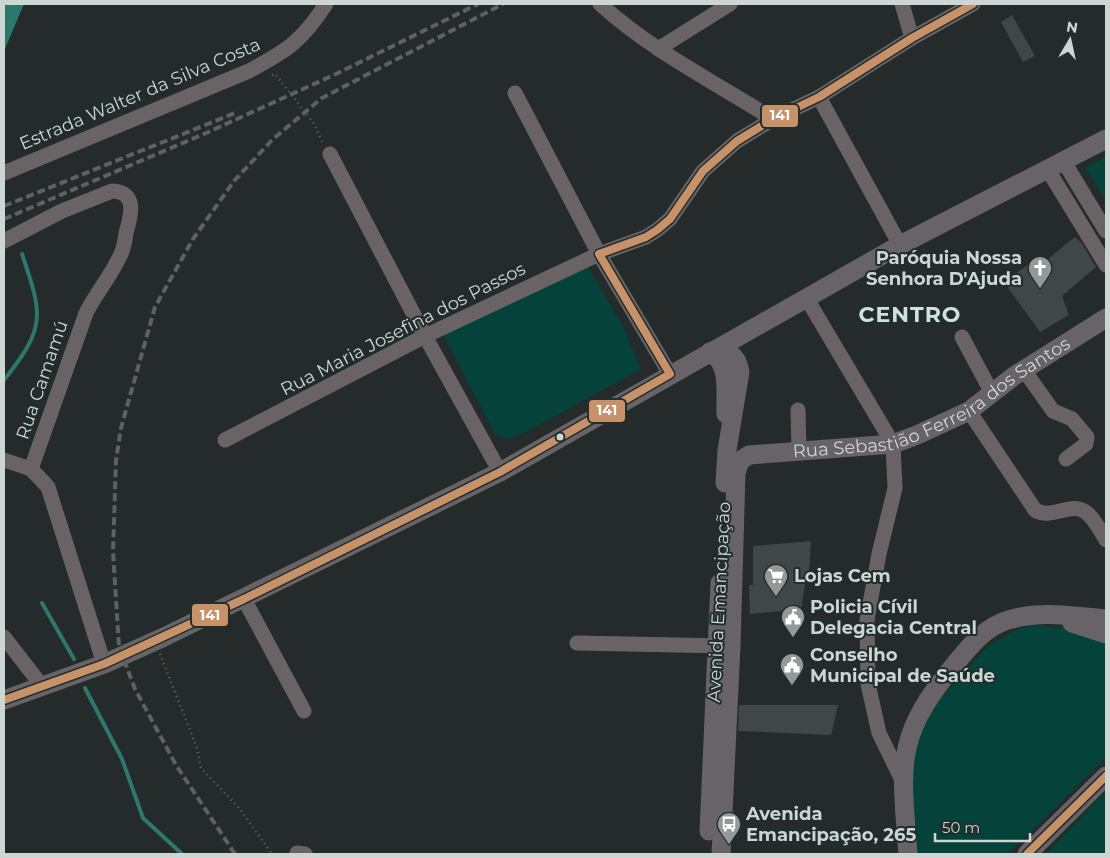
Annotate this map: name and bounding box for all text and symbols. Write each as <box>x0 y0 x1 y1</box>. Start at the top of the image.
north arrow <box>1045 15 1095 65</box>
text: N <box>1065 17 1079 37</box>
street label: Estrada Walter da Silva Costa <box>16 33 264 155</box>
line badge: 141 <box>761 104 799 128</box>
text: 141 <box>770 106 790 124</box>
place label: Paróquia Nossa Senhora D'Ajuda <box>866 247 1022 290</box>
church icon: Paróquia Nossa Senhora D'Ajuda <box>1027 255 1053 289</box>
street label: Rua Maria Josefina dos Passos <box>277 257 529 401</box>
district label: CENTRO <box>859 301 961 328</box>
street label: Rua Camamú <box>11 318 73 442</box>
street label: Rua Sebastião Ferreira dos Santos <box>792 332 1074 463</box>
line badge: 141 <box>588 399 626 423</box>
text: 141 <box>597 401 617 419</box>
unlabelled marker <box>555 432 565 442</box>
street label: Avenida Emancipação <box>703 501 735 703</box>
supermarket icon: Lojas Cem <box>763 563 789 597</box>
place label: Lojas Cem <box>794 565 891 587</box>
place label: Policia Cívil Delegacia Central <box>810 596 977 639</box>
line badge: 141 <box>191 603 229 627</box>
public building icon: Policia Cívil Delegacia Central <box>780 604 806 638</box>
text: 141 <box>200 606 220 624</box>
place label: Conselho Municipal de Saúde <box>810 644 995 687</box>
public building icon: Conselho Municipal de Saúde <box>779 652 805 686</box>
place label: Avenida Emancipação, 265 <box>745 803 916 846</box>
scale bar <box>935 810 1030 842</box>
bus stop icon: Avenida Emancipação, 265 <box>716 811 742 845</box>
text: 50 m <box>942 818 980 837</box>

